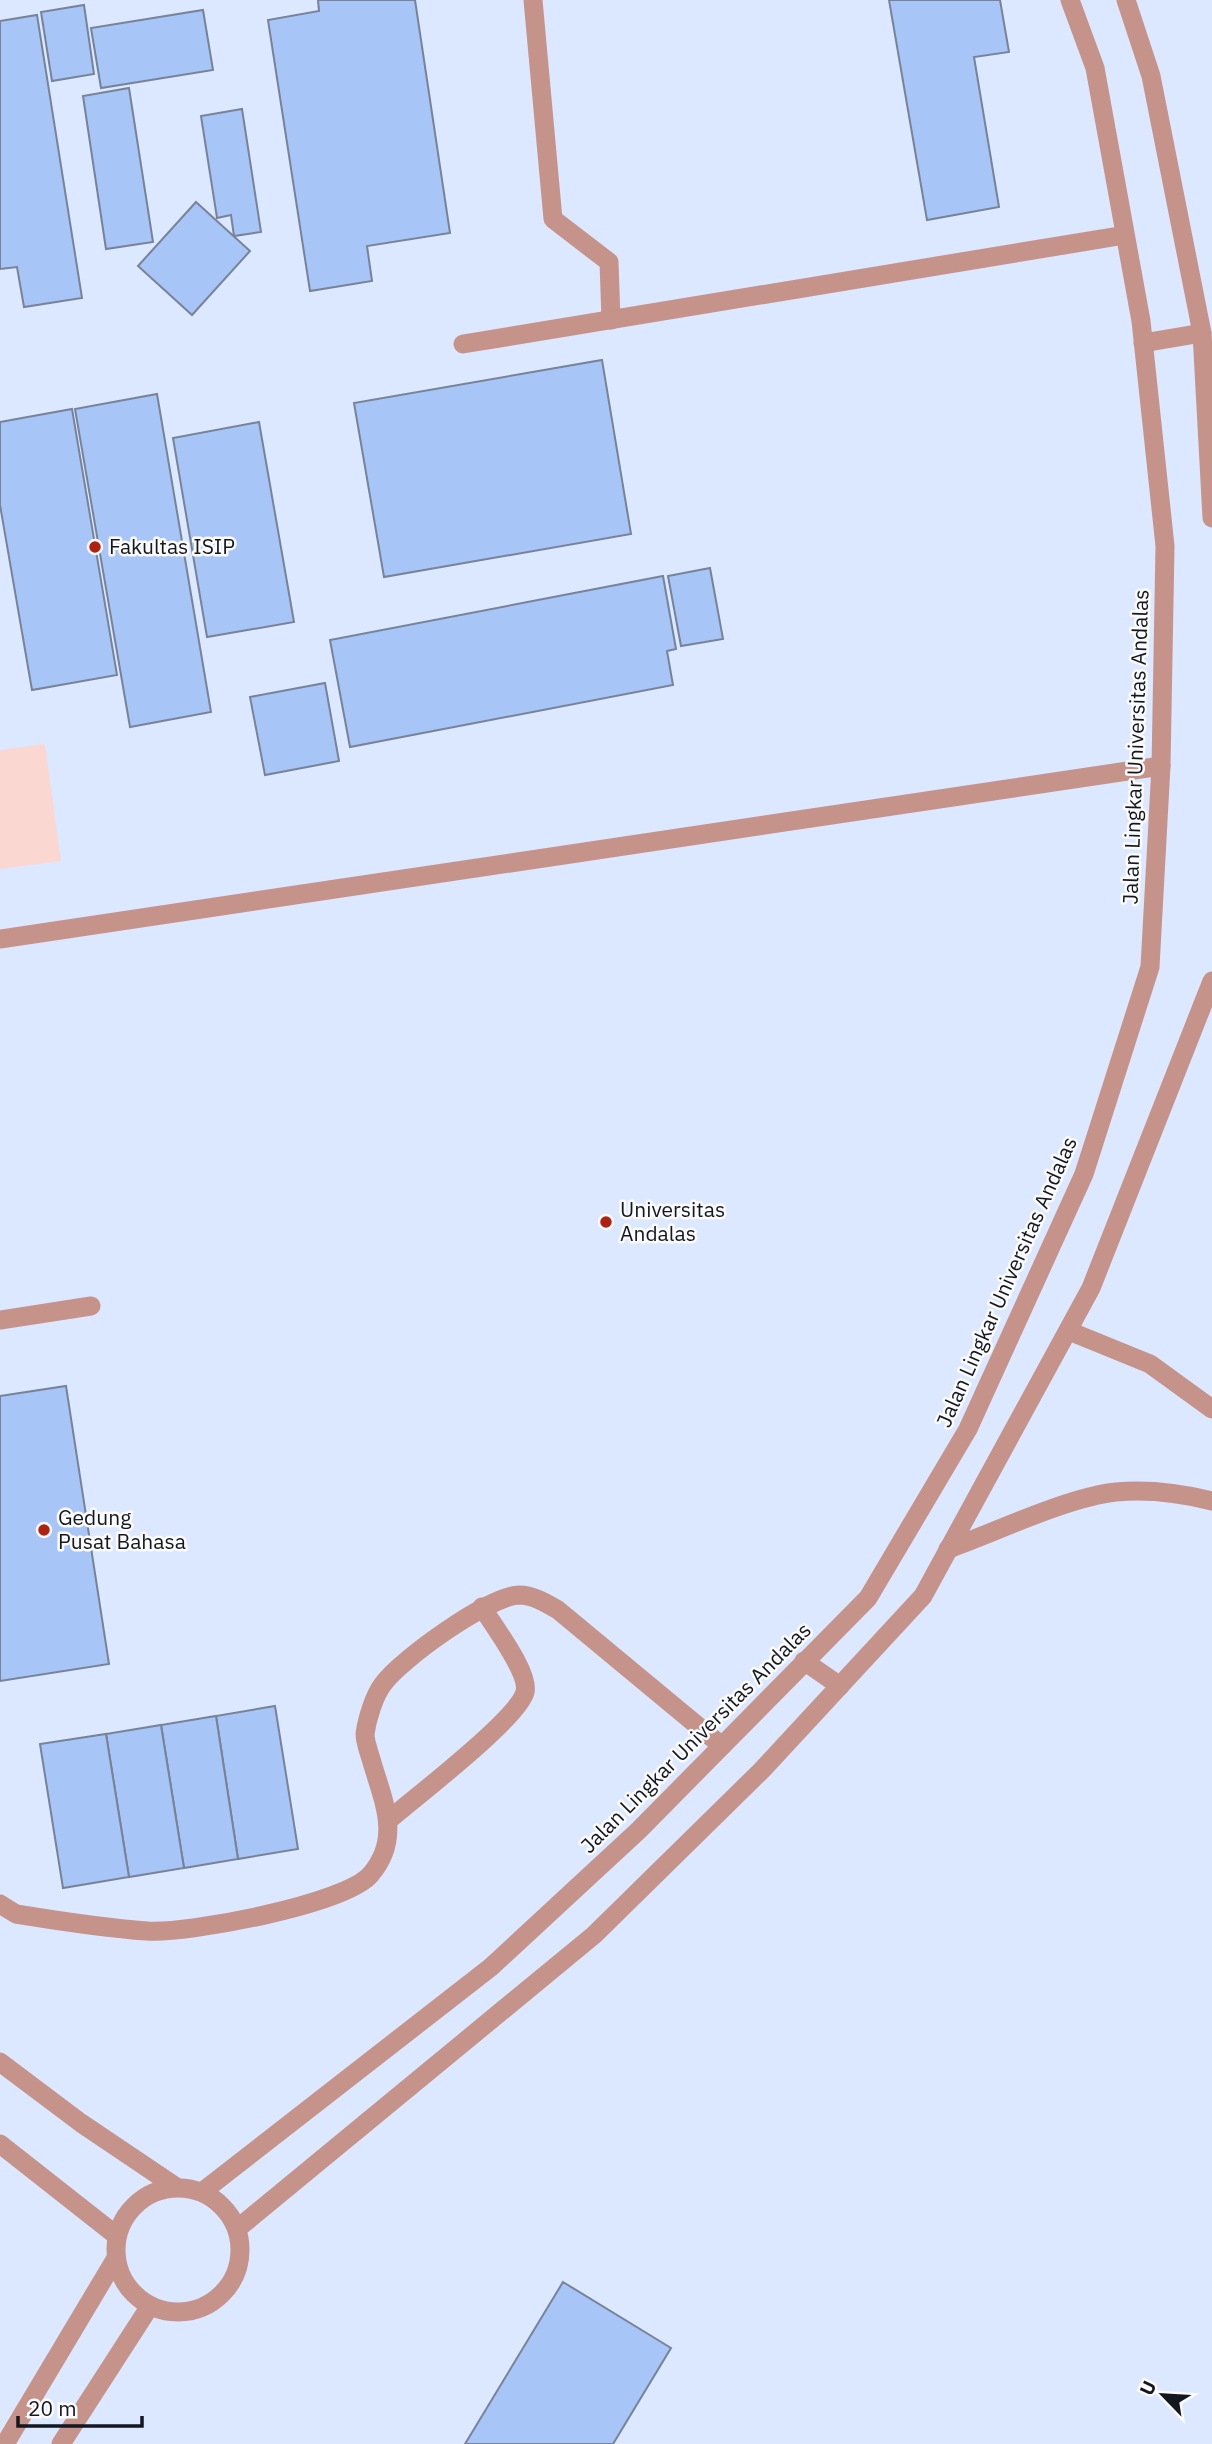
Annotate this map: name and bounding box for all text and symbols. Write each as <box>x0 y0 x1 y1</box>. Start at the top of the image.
place label: Fakultas ISIP <box>109 532 235 560</box>
marker: Fakultas ISIP <box>87 539 103 555</box>
street label: Jalan Lingkar Universitas Andalas <box>1116 589 1154 905</box>
street label: Jalan Lingkar Universitas Andalas <box>929 1132 1083 1431</box>
place label: Universitas Andalas <box>620 1195 725 1247</box>
marker: Universitas Andalas <box>598 1214 614 1230</box>
place label: Gedung Pusat Bahasa <box>58 1503 186 1555</box>
marker: Gedung Pusat Bahasa <box>36 1522 52 1538</box>
street label: Jalan Lingkar Universitas Andalas <box>574 1616 817 1859</box>
north arrow <box>1128 2360 1198 2430</box>
text: U <box>1134 2377 1161 2399</box>
scale bar <box>18 2384 142 2428</box>
text: 20 m <box>28 2394 77 2422</box>

